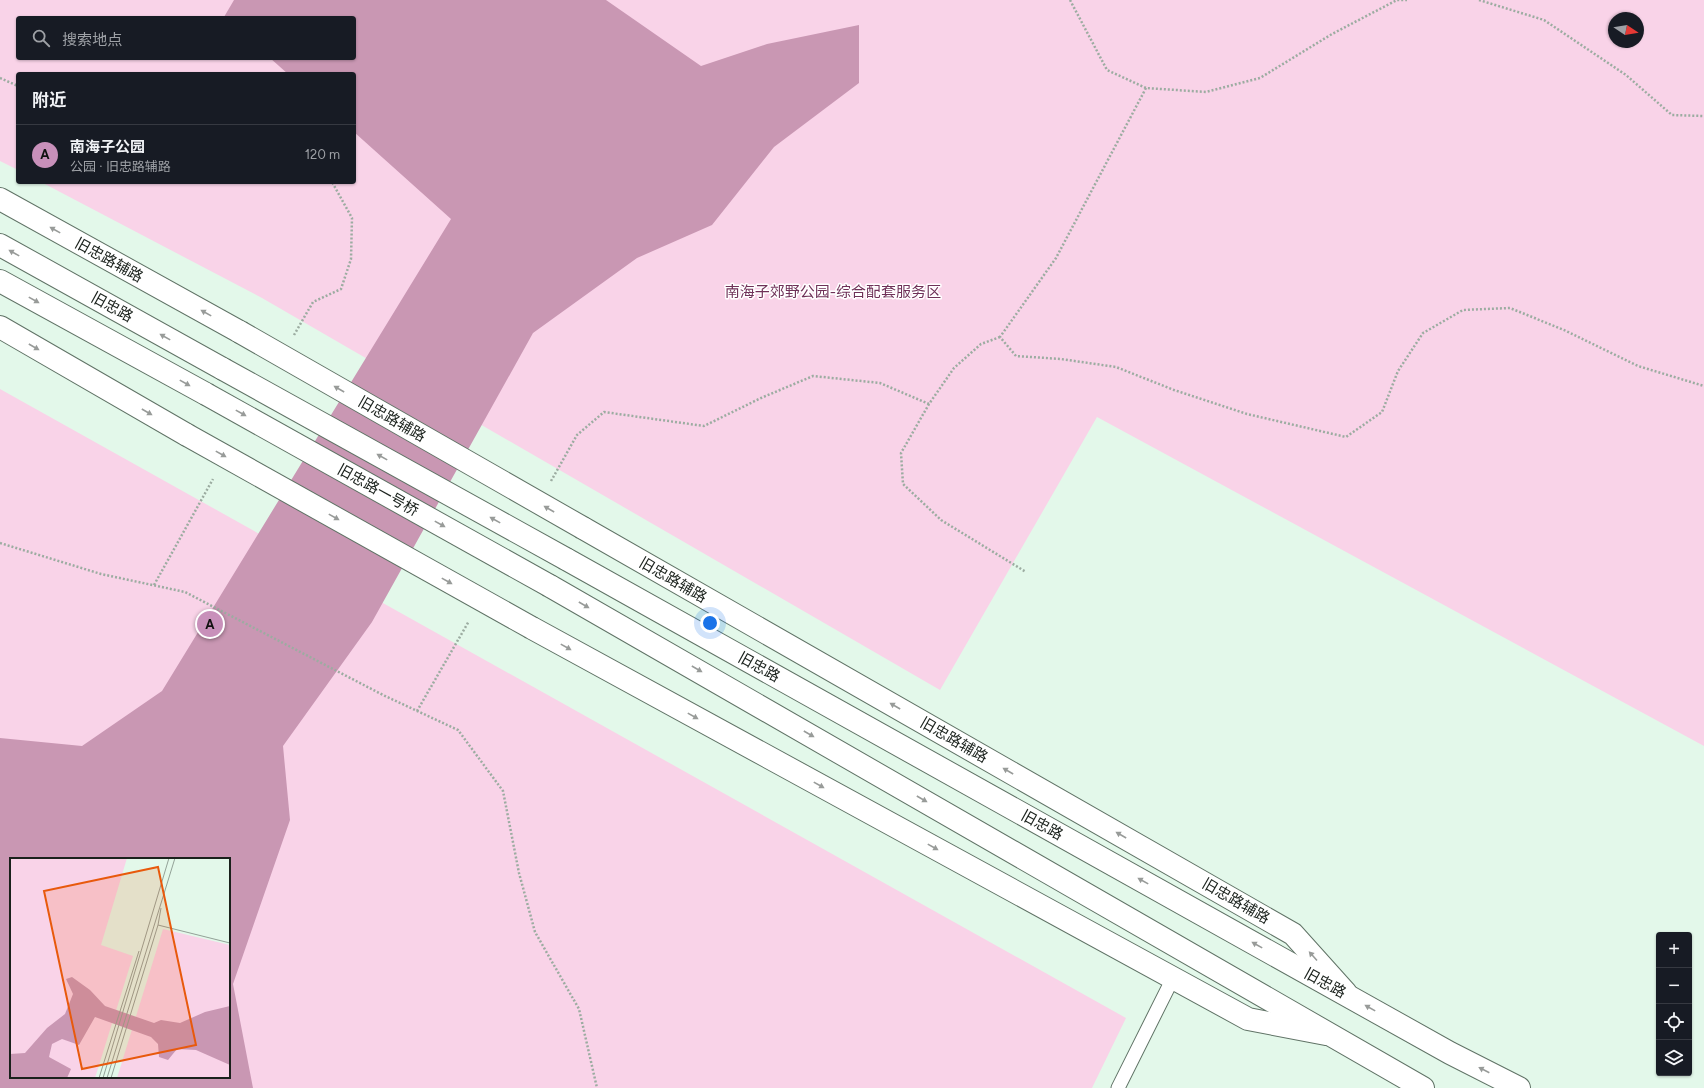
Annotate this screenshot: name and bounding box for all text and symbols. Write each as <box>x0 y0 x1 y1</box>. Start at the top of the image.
north arrow <box>1608 12 1644 48</box>
search box <box>16 16 356 60</box>
icon: search <box>30 27 52 49</box>
text: 搜索地点 <box>62 31 122 49</box>
text: 附近 <box>32 90 66 110</box>
text: 南海子公园 <box>70 138 145 156</box>
text: A <box>40 147 50 162</box>
text: 120 m <box>305 147 340 162</box>
text: 公园 · 旧忠路辅路 <box>70 159 171 174</box>
one-way arrow <box>50 226 61 233</box>
street label: 旧忠路辅路 <box>72 234 146 286</box>
one-way arrow <box>9 249 20 256</box>
park label: 南海子郊野公园-综合配套服务区 <box>725 283 941 301</box>
street label: 旧忠路 <box>88 288 136 326</box>
one-way arrow <box>28 297 40 303</box>
one-way arrow <box>200 310 212 317</box>
one-way arrow <box>159 333 170 340</box>
one-way arrow <box>28 343 40 350</box>
one-way arrow <box>179 379 191 386</box>
one-way arrow <box>333 385 345 392</box>
street label: 旧忠路辅路 <box>355 392 429 446</box>
one-way arrow <box>141 408 152 415</box>
one-way arrow <box>235 410 246 417</box>
one-way arrow <box>215 450 227 457</box>
one-way arrow <box>376 454 388 460</box>
street label: 旧忠路一号桥 <box>334 460 422 520</box>
one-way arrow <box>543 505 555 512</box>
one-way arrow <box>328 514 340 521</box>
one-way arrow <box>490 516 501 523</box>
one-way arrow <box>434 521 446 528</box>
street label: 旧忠路辅路 <box>636 553 710 607</box>
one-way arrow <box>442 578 453 584</box>
one-way arrow <box>578 601 590 608</box>
pin: A <box>197 609 223 639</box>
your location <box>700 613 720 633</box>
one-way arrow <box>560 644 572 650</box>
street label: 旧忠路 <box>735 648 783 686</box>
one-way arrow <box>691 666 703 673</box>
one-way arrow <box>889 703 901 710</box>
one-way arrow <box>687 713 698 719</box>
street label: 旧忠路辅路 <box>917 713 991 767</box>
one-way arrow <box>804 731 815 738</box>
one-way arrow <box>1002 767 1014 774</box>
one-way arrow <box>813 782 825 788</box>
one-way arrow <box>916 795 928 802</box>
street label: 旧忠路 <box>1018 806 1066 844</box>
one-way arrow <box>1115 832 1127 839</box>
one-way arrow <box>927 844 939 851</box>
inset map <box>10 858 230 1078</box>
street label: 旧忠路辅路 <box>1199 874 1273 928</box>
one-way arrow <box>1137 878 1149 885</box>
map controls <box>1656 932 1692 1076</box>
button: + <box>1656 932 1692 968</box>
one-way arrow <box>1251 941 1263 948</box>
one-way arrow <box>1308 951 1317 961</box>
street label: 旧忠路 <box>1301 964 1349 1002</box>
button: − <box>1656 968 1692 1004</box>
button: locate <box>1656 1004 1692 1040</box>
one-way arrow <box>1364 1005 1376 1012</box>
button: layers <box>1656 1040 1692 1076</box>
one-way arrow <box>1479 1067 1490 1073</box>

